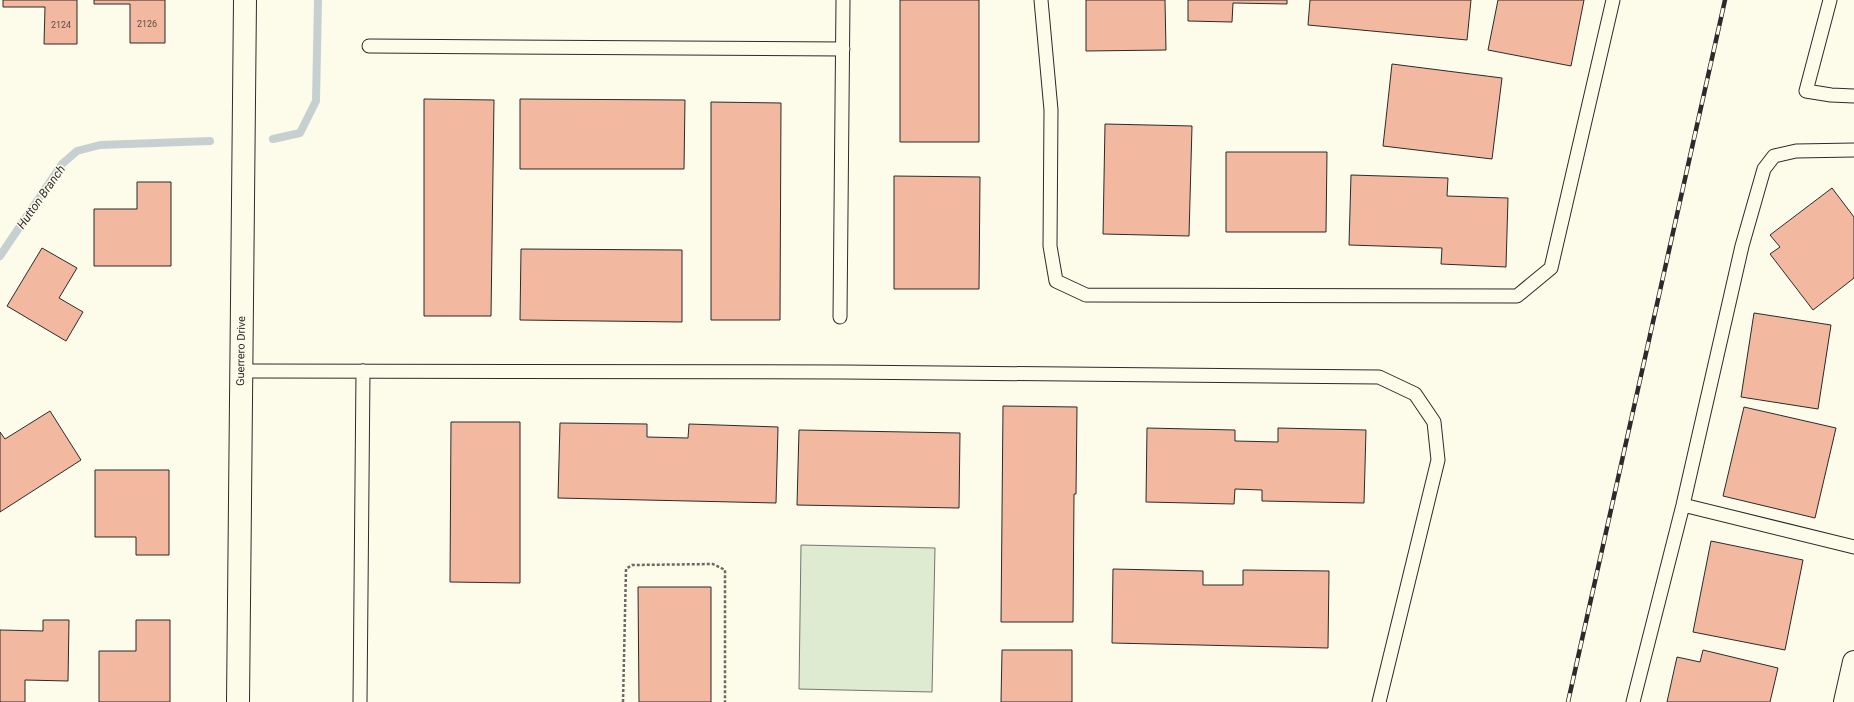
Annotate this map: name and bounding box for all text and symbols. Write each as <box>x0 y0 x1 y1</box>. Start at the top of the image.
house number: 2126 <box>137 19 157 29</box>
house number: 2124 <box>51 20 71 30</box>
water label: Hutton Branch <box>14 162 68 232</box>
street label: Guerrero Drive <box>234 316 248 386</box>

